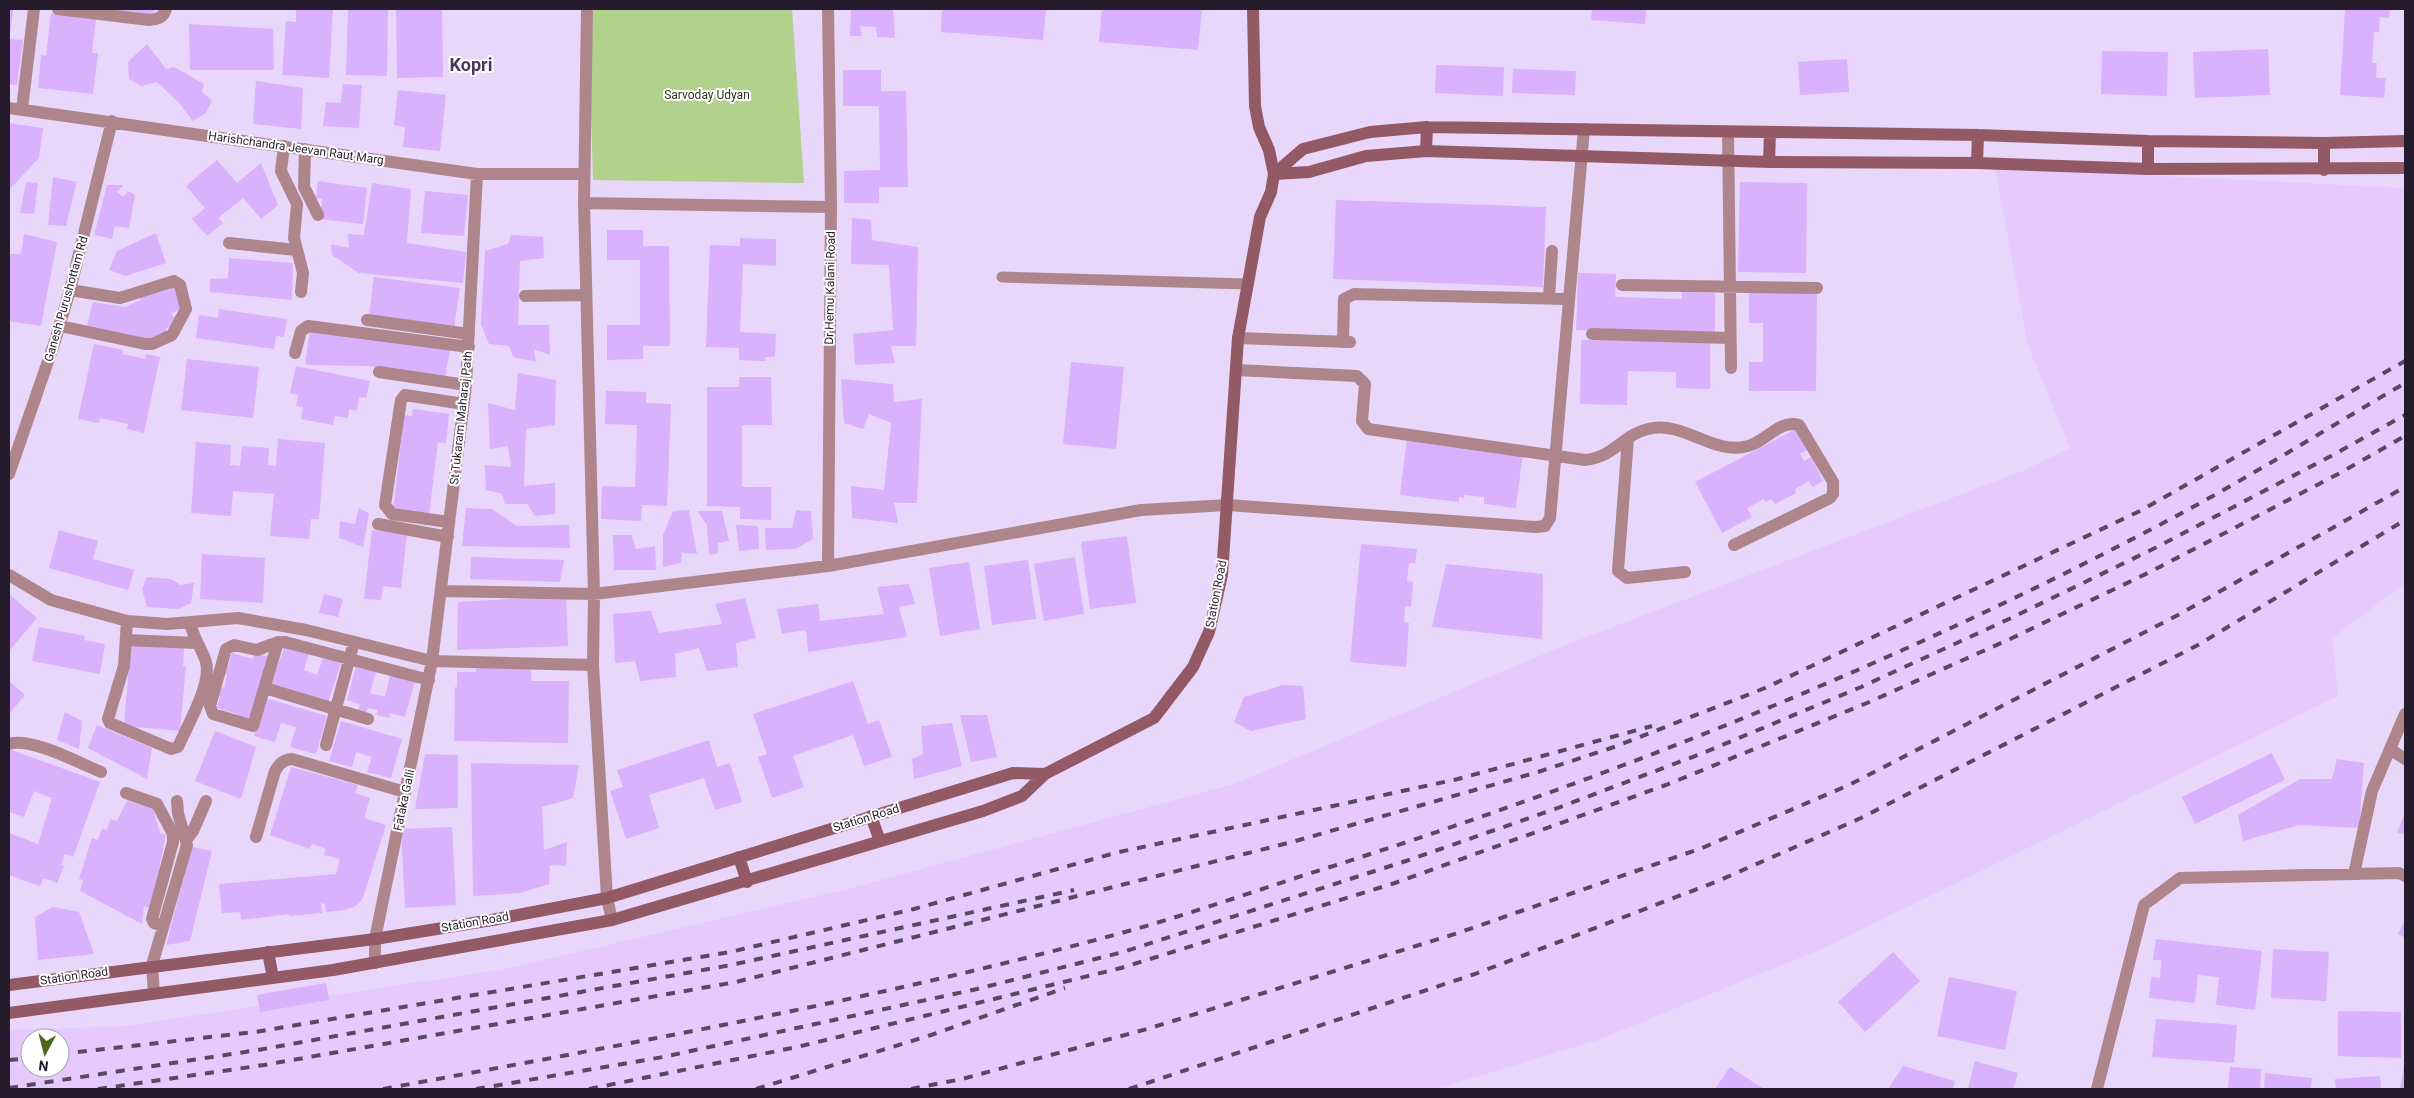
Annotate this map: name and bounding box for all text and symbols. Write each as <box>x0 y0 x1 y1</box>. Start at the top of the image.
district label: Kopri <box>450 54 492 75</box>
park label: Sarvoday Udyan <box>664 88 750 102</box>
street label: Harishchandra Jeevan Raut Marg <box>207 129 385 167</box>
street label: Dr Hemu Kalani Road <box>822 231 838 345</box>
street label: Ganesh Purushottam Rd <box>41 235 91 363</box>
street label: St Tukaram Maharaj Path <box>447 350 475 486</box>
street label: Station Road <box>1203 559 1229 629</box>
street label: Fataka Galli <box>391 768 417 832</box>
street label: Station Road <box>831 801 901 835</box>
street label: Station Road <box>440 909 510 935</box>
street label: Station Road <box>39 964 109 988</box>
north arrow <box>20 1028 70 1078</box>
text: N <box>38 1057 49 1074</box>

